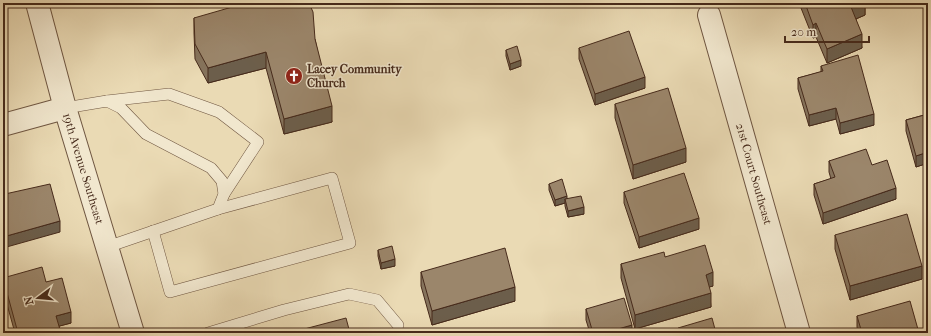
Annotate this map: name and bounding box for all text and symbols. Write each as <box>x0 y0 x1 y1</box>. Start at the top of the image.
scale bar <box>785 18 869 44</box>
text: 20 m <box>791 25 816 39</box>
place label: Lacey Community Church <box>307 62 402 90</box>
church icon: Lacey Community Church <box>284 66 304 86</box>
street label: 19th Avenue Southeast <box>60 111 107 227</box>
street label: 21st Court Southeast <box>733 121 775 227</box>
north arrow <box>18 278 58 318</box>
text: N <box>21 294 36 306</box>

